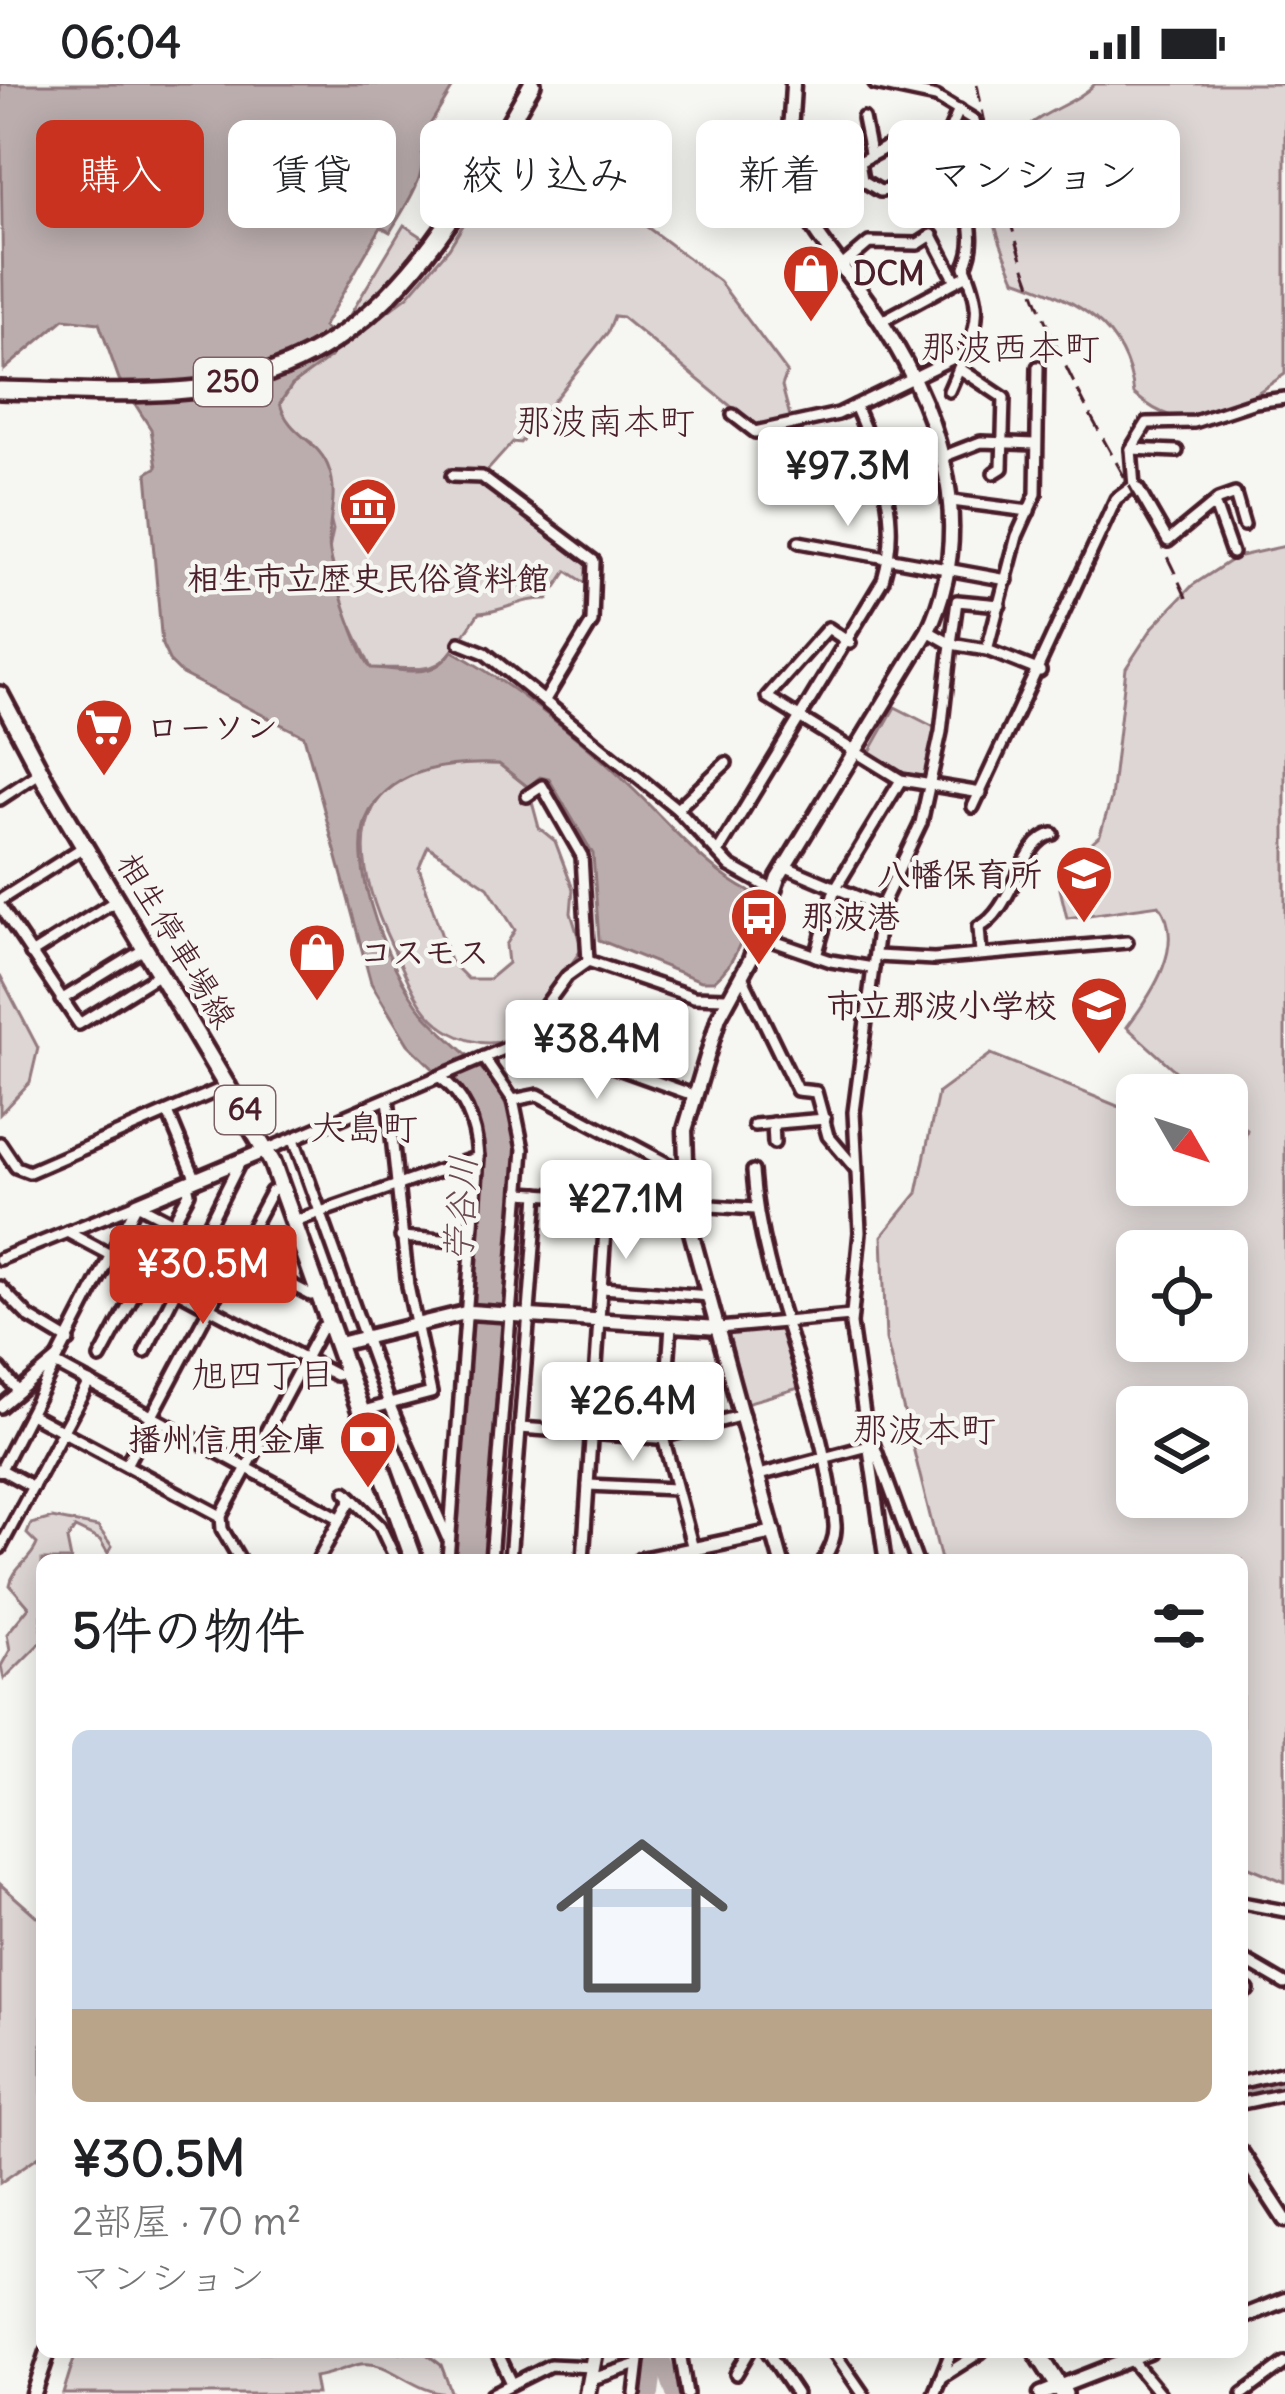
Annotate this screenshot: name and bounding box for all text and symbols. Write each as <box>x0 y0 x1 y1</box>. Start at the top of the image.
text: 06:04 <box>60 14 181 70</box>
chip: 購入 <box>36 120 204 228</box>
chip: 賃貸 <box>228 120 396 228</box>
chip: 絞り込み <box>420 120 672 228</box>
chip: 新着 <box>696 120 864 228</box>
chip: マンション <box>888 120 1180 228</box>
shop icon: DCM <box>780 242 842 324</box>
place label: DCM <box>853 252 925 294</box>
district label: 那波西本町 <box>920 325 1100 370</box>
road number: 250 <box>194 358 272 406</box>
district label: 那波南本町 <box>515 399 695 444</box>
pin: ¥97.3M <box>750 427 946 529</box>
text: ¥97.3M <box>785 441 911 490</box>
museum icon: 相生市立歴史民俗資料館 <box>337 475 399 557</box>
place label: 相生市立歴史民俗資料館 <box>187 557 550 599</box>
supermarket icon: ローソン <box>73 696 135 778</box>
place label: ローソン <box>146 706 278 748</box>
school or university icon: 八幡保育所 <box>1053 843 1115 925</box>
street label: 相生停車場線 <box>108 844 246 1036</box>
place label: 八幡保育所 <box>877 853 1042 895</box>
bus stop icon: 那波港 <box>728 885 790 967</box>
place label: 那波港 <box>801 895 900 937</box>
shop icon: コスモス <box>286 921 348 1003</box>
place label: コスモス <box>359 931 490 973</box>
school or university icon: 市立那波小学校 <box>1068 974 1130 1056</box>
place label: 市立那波小学校 <box>826 984 1057 1026</box>
pin: ¥38.4M <box>499 1000 695 1102</box>
text: ¥38.4M <box>533 1014 661 1063</box>
north arrow <box>1116 1074 1248 1206</box>
map controls <box>1116 1074 1248 1518</box>
road number: 64 <box>215 1086 275 1134</box>
district label: 大島町 <box>310 1105 418 1150</box>
water label: 苧谷川 <box>435 1154 486 1264</box>
pin: ¥27.1M <box>528 1160 724 1262</box>
text: ¥27.1M <box>568 1174 684 1223</box>
pin: ¥30.5M <box>105 1225 301 1327</box>
button: locate <box>1116 1230 1248 1362</box>
text: ¥30.5M <box>137 1239 269 1288</box>
district label: 旭四丁目 <box>191 1352 335 1397</box>
pin: ¥26.4M <box>535 1362 731 1464</box>
text: ¥26.4M <box>569 1376 697 1425</box>
button: layers <box>1116 1386 1248 1518</box>
district label: 那波本町 <box>852 1407 996 1452</box>
bank icon: 播州信用金庫 <box>337 1408 399 1490</box>
place label: 播州信用金庫 <box>128 1418 326 1460</box>
icon: filters <box>1146 1593 1212 1659</box>
text: 5件の物件 <box>72 1598 305 1662</box>
icon: home <box>534 1808 750 2024</box>
text: ¥30.5M <box>72 2126 246 2190</box>
text: 2部屋 · 70 m² <box>72 2197 301 2246</box>
text: マンション <box>72 2253 265 2302</box>

